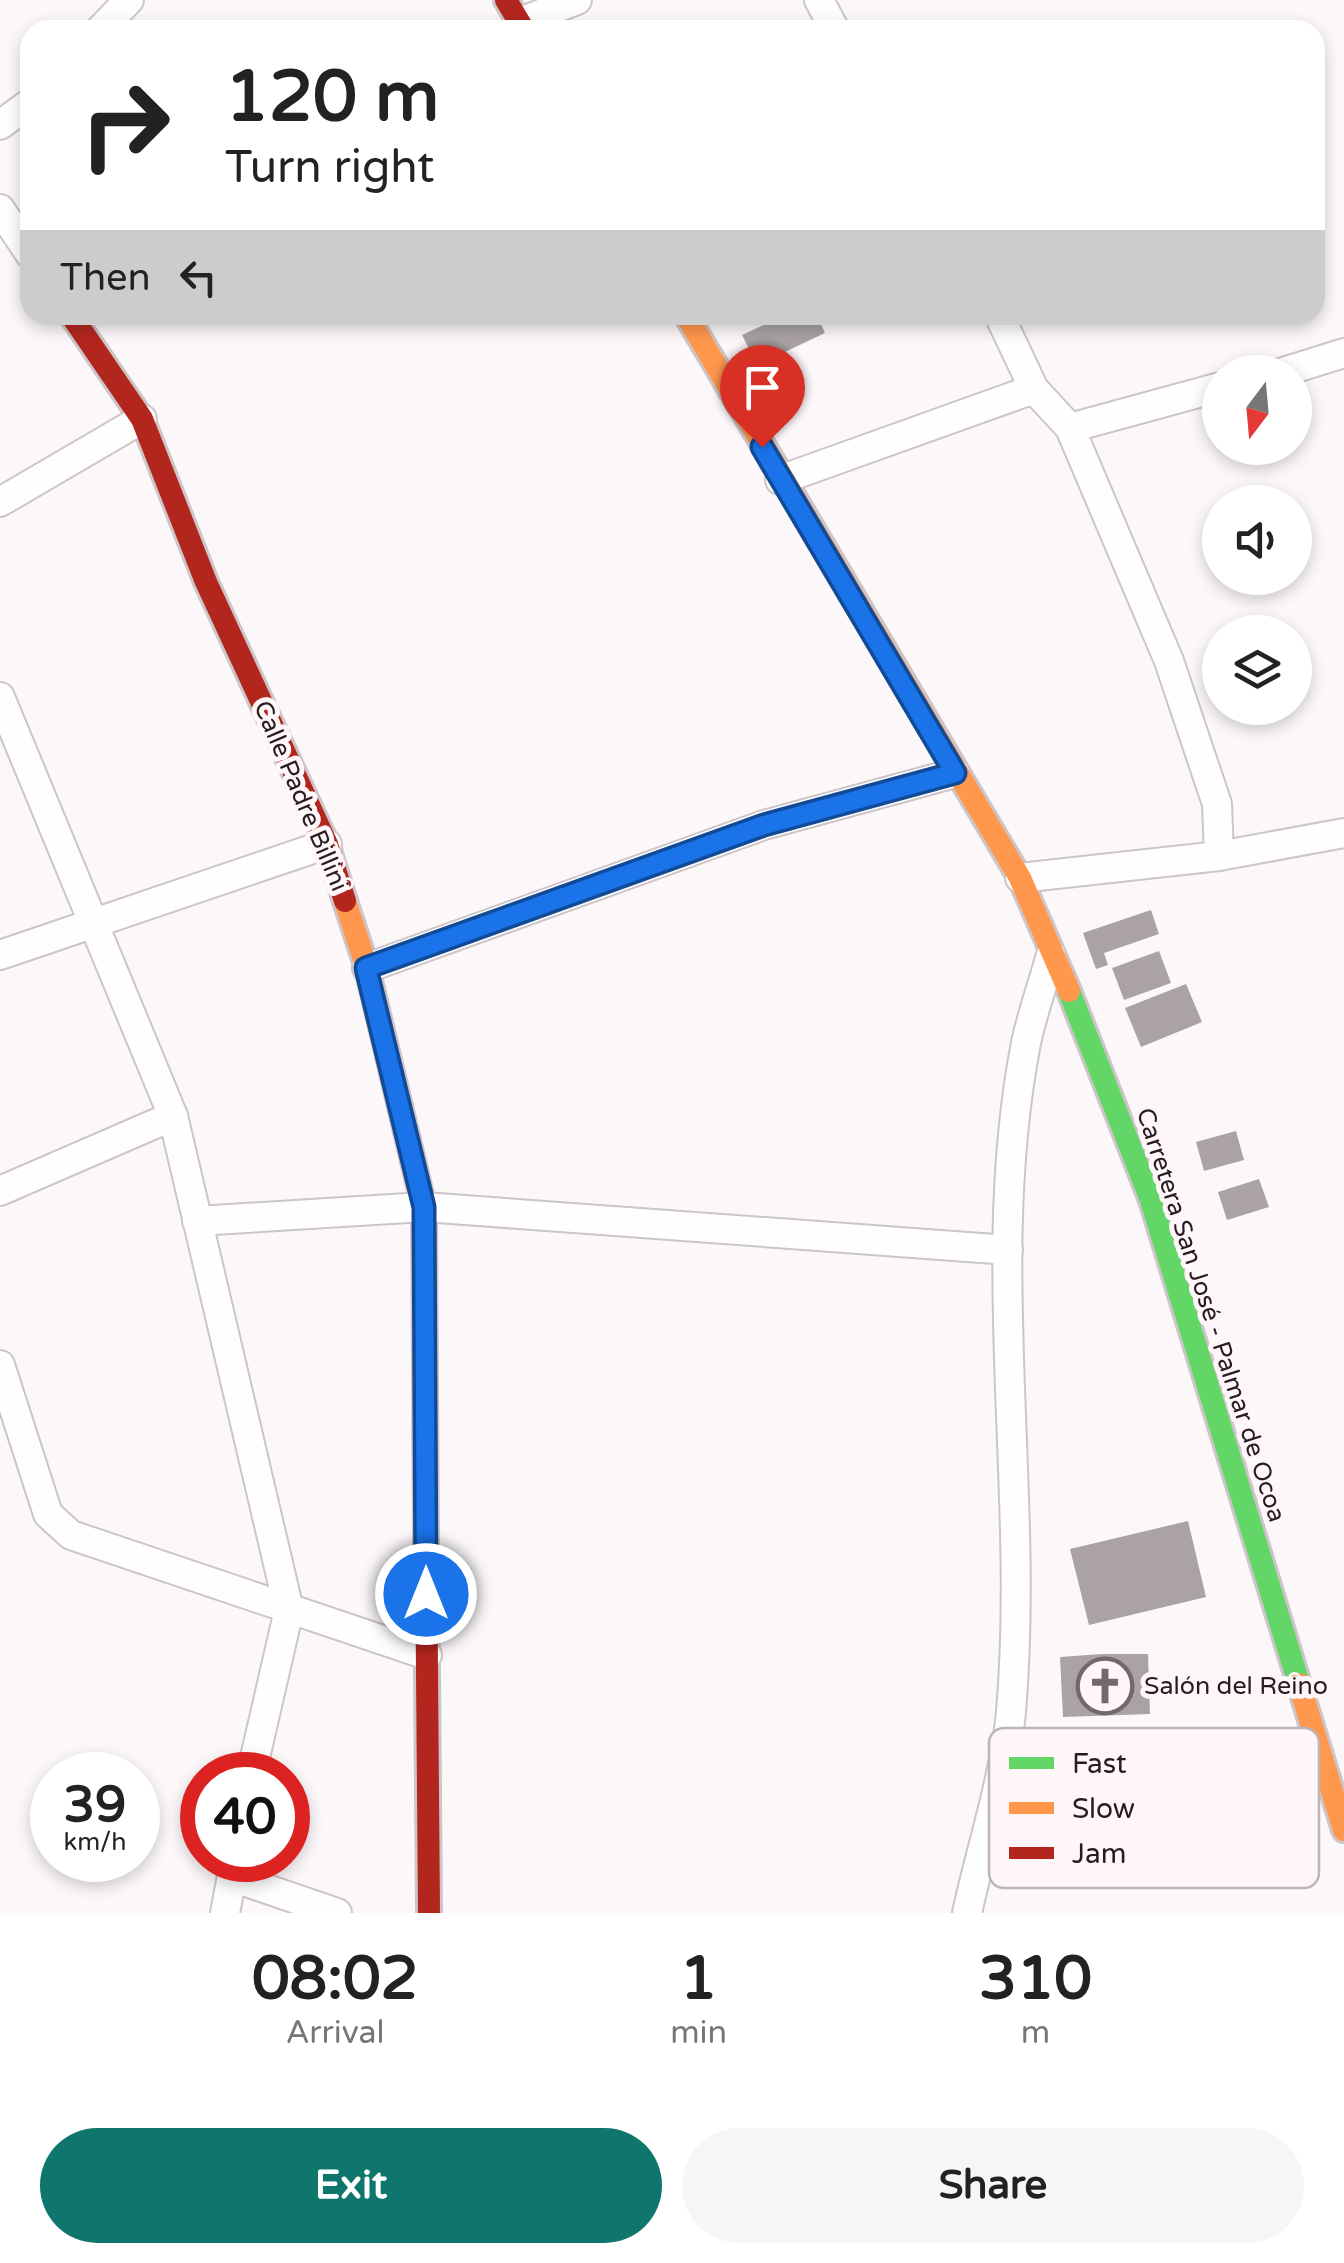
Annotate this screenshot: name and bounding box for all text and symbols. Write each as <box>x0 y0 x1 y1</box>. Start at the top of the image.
text: 120 m <box>225 56 439 140</box>
icon: right <box>60 60 190 190</box>
text: Turn right <box>225 141 434 195</box>
icon: left <box>171 250 226 305</box>
text: Then <box>60 255 151 301</box>
pin <box>720 345 805 448</box>
north arrow <box>1202 355 1312 465</box>
map controls <box>1202 355 1312 725</box>
icon: arrive <box>735 360 790 415</box>
button: sound <box>1202 485 1312 595</box>
button: layers <box>1202 615 1312 725</box>
street label: Calle Padre Billini <box>247 696 355 896</box>
street label: Carretera San José - Palmar de Ocoa <box>1130 1104 1292 1526</box>
position arrow <box>374 1542 478 1646</box>
church icon: Salón del Reino <box>1075 1656 1135 1716</box>
place label: Salón del Reino <box>1144 1671 1328 1701</box>
legend <box>989 1728 1319 1888</box>
text: Fast <box>1072 1747 1127 1781</box>
speed limit sign: 40 <box>180 1752 310 1882</box>
text: 39 <box>64 1775 126 1835</box>
text: Slow <box>1072 1792 1135 1826</box>
text: km/h <box>64 1827 126 1857</box>
text: Jam <box>1072 1837 1127 1871</box>
text: 08:02 <box>252 1943 418 2015</box>
text: 1 <box>680 1943 717 2015</box>
text: 310 <box>979 1943 1092 2015</box>
text: Arrival <box>286 2014 385 2052</box>
text: min <box>670 2014 727 2052</box>
text: m <box>1021 2014 1050 2052</box>
button: Exit <box>40 2128 662 2243</box>
button: Share <box>682 2128 1304 2243</box>

